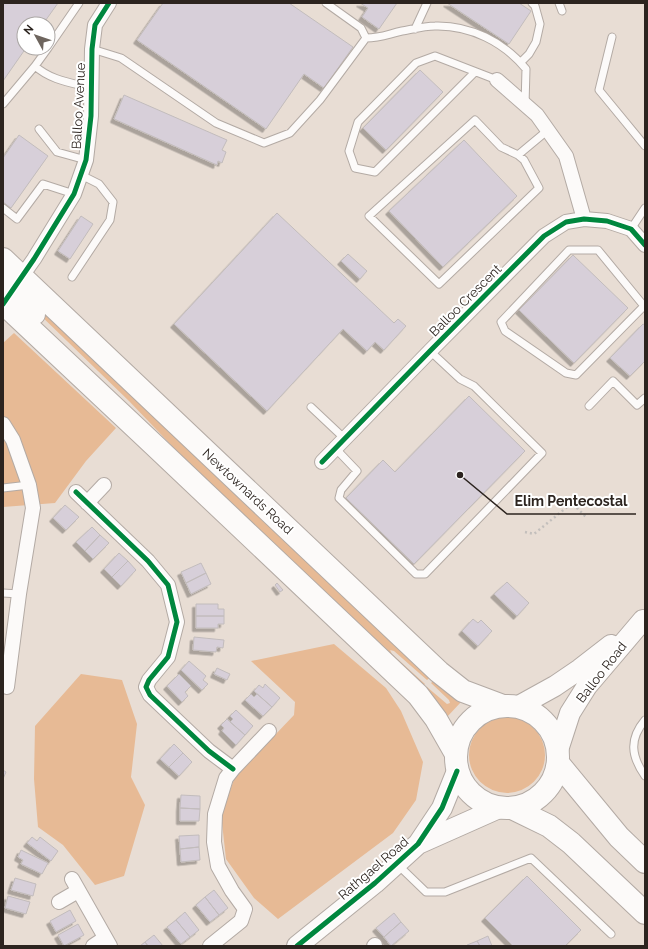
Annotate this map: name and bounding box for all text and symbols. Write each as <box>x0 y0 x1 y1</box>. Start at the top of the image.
north arrow <box>16 16 56 56</box>
text: N <box>21 22 36 37</box>
street label: Balloo Avenue <box>69 62 88 150</box>
street label: Balloo Crescent <box>426 261 505 339</box>
street label: Newtownards Road <box>199 446 296 537</box>
callout: Elim Pentecostal <box>507 488 636 514</box>
text: Elim Pentecostal <box>515 493 628 509</box>
street label: Balloo Road <box>573 639 630 706</box>
street label: Rathgael Road <box>335 834 411 903</box>

